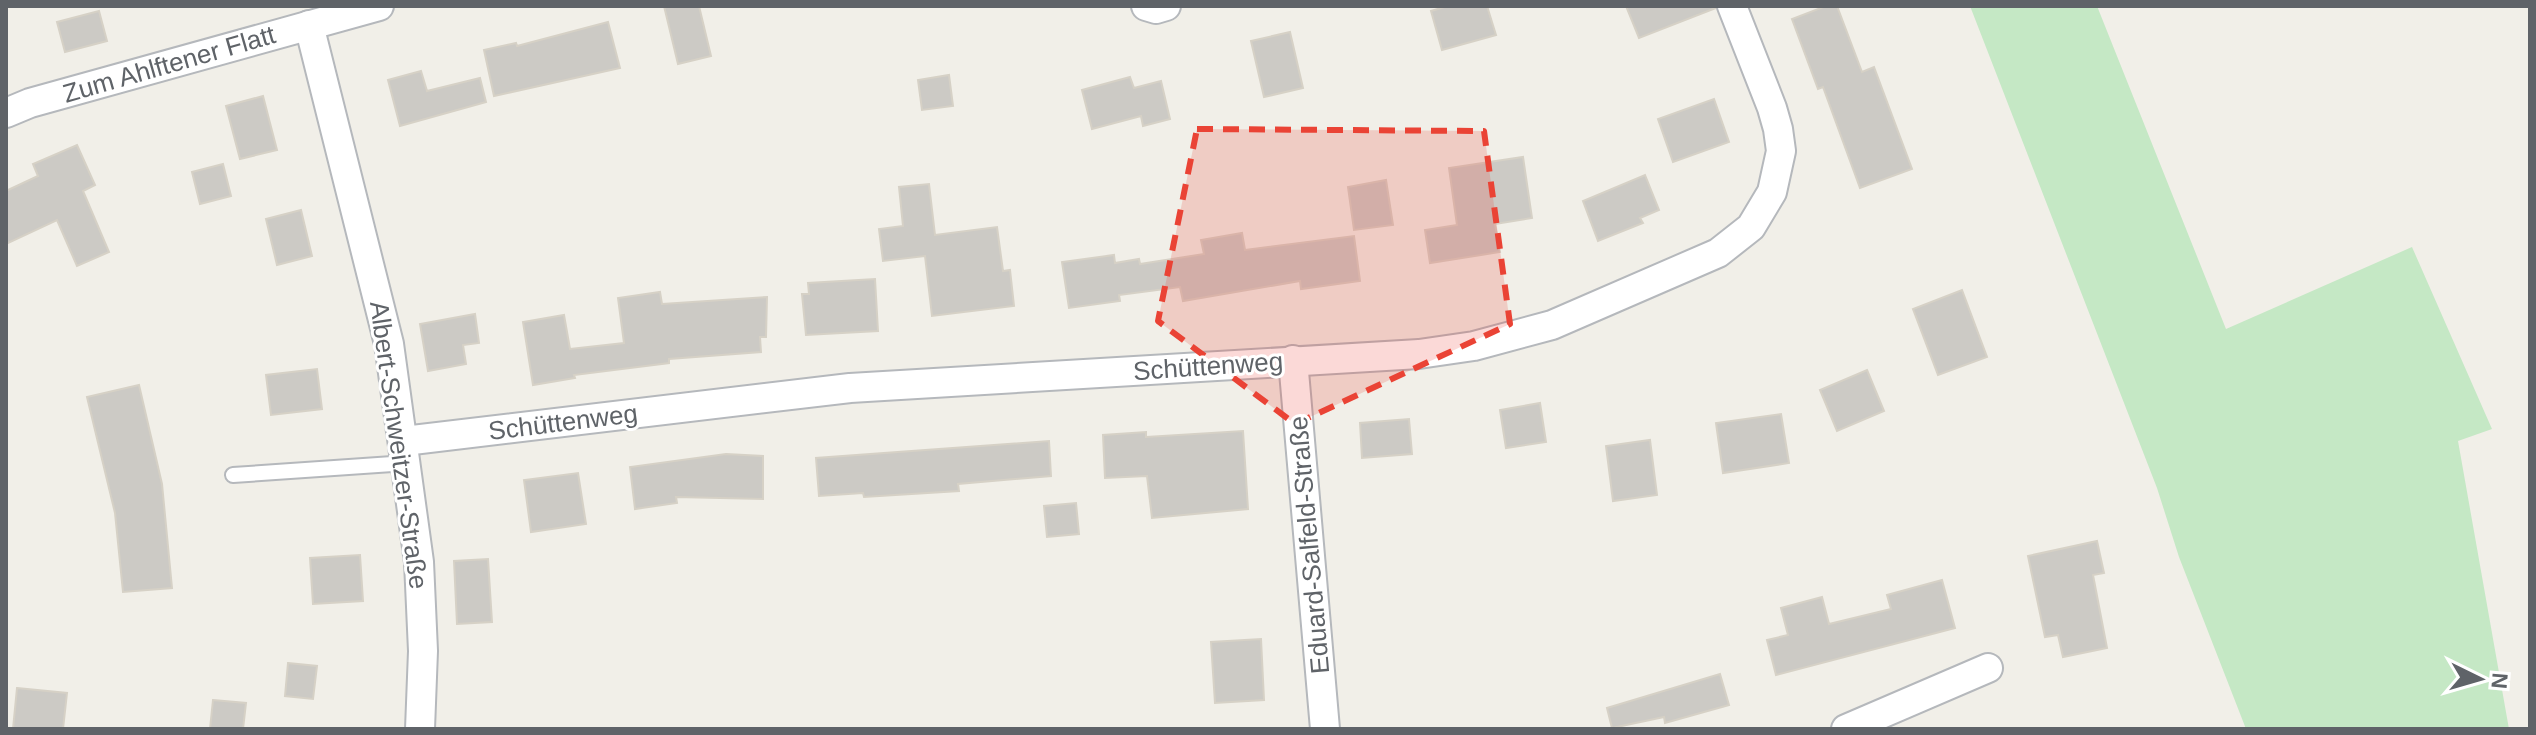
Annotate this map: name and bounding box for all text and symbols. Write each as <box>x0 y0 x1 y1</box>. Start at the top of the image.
street label: Zum Ahlftener Flatt <box>59 19 279 109</box>
street label: Albert-Schweitzer-Straße <box>364 299 434 591</box>
street label: Schüttenweg <box>1132 346 1284 386</box>
street label: Schüttenweg <box>487 398 639 446</box>
street label: Eduard-Salfeld-Straße <box>1283 415 1335 675</box>
north arrow <box>2440 639 2520 719</box>
text: N <box>2486 672 2513 690</box>

